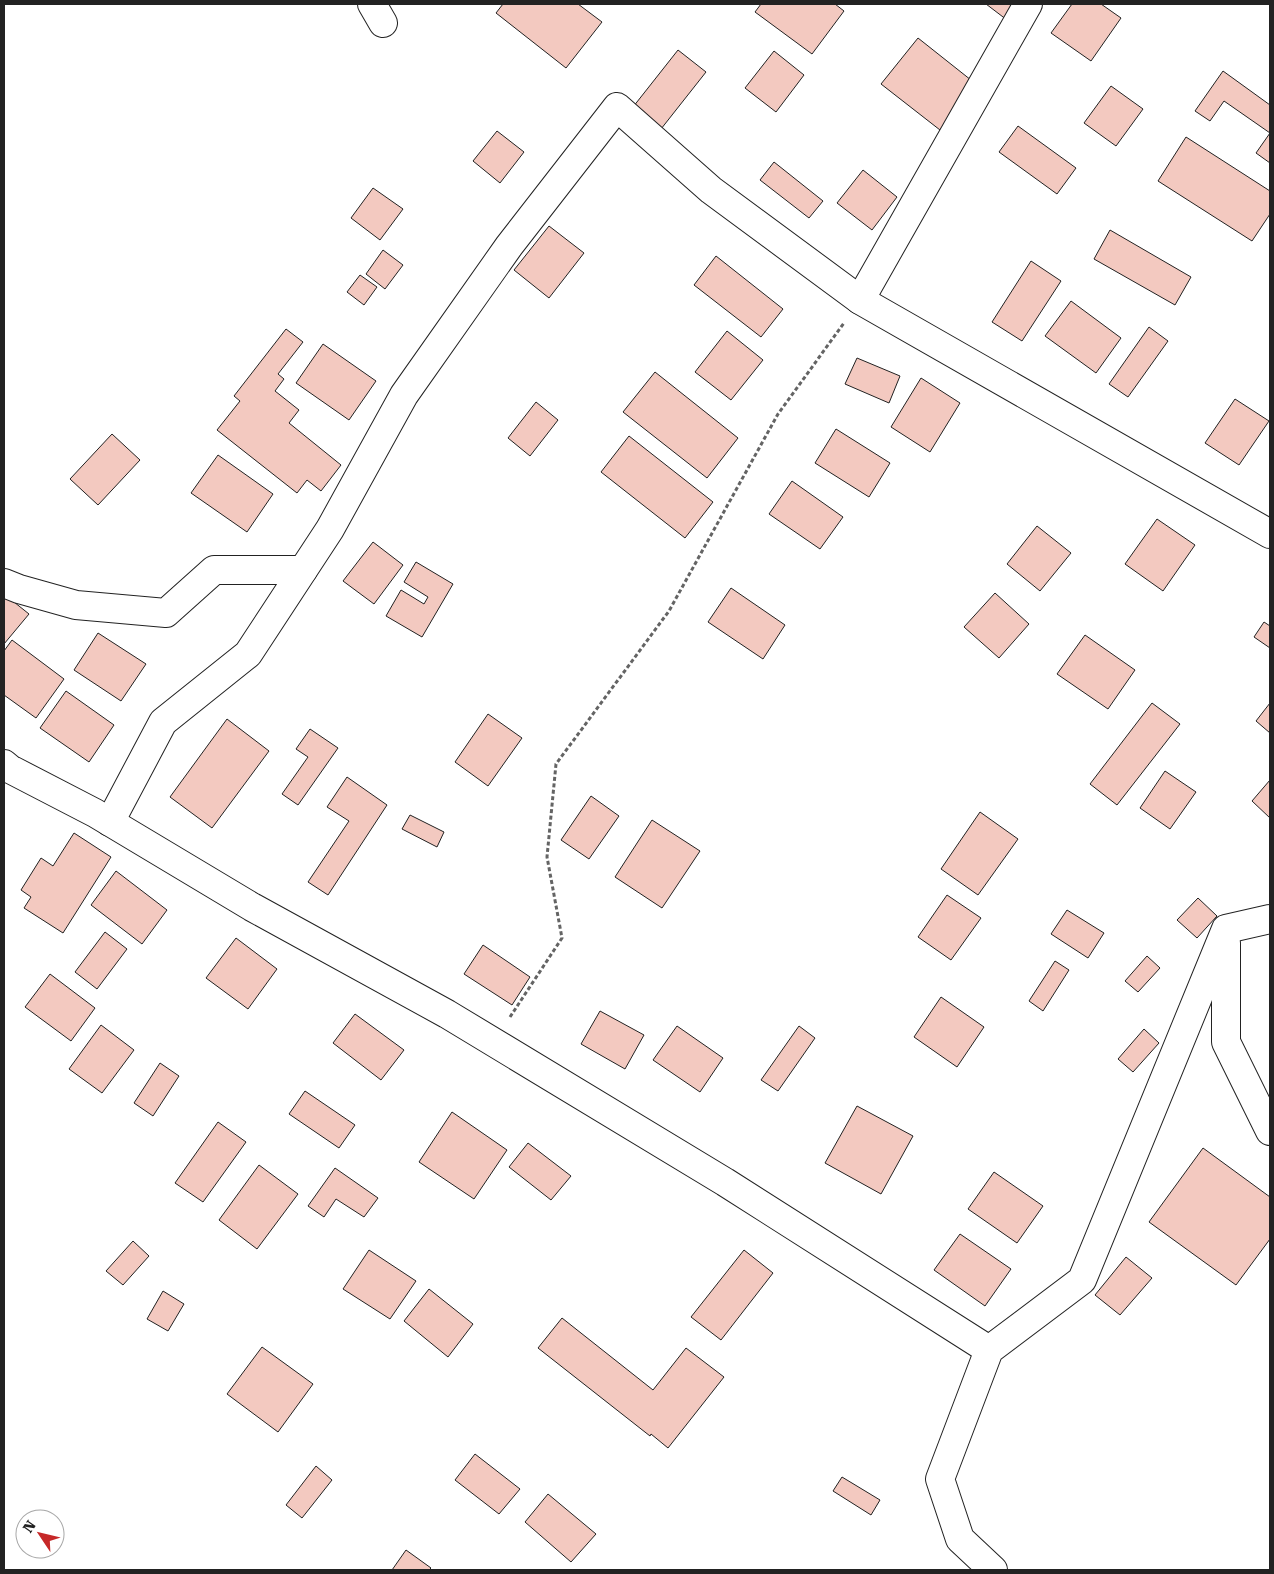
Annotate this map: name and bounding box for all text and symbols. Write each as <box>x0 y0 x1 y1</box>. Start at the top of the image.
north arrow <box>15 1509 65 1559</box>
text: N <box>20 1517 39 1536</box>

